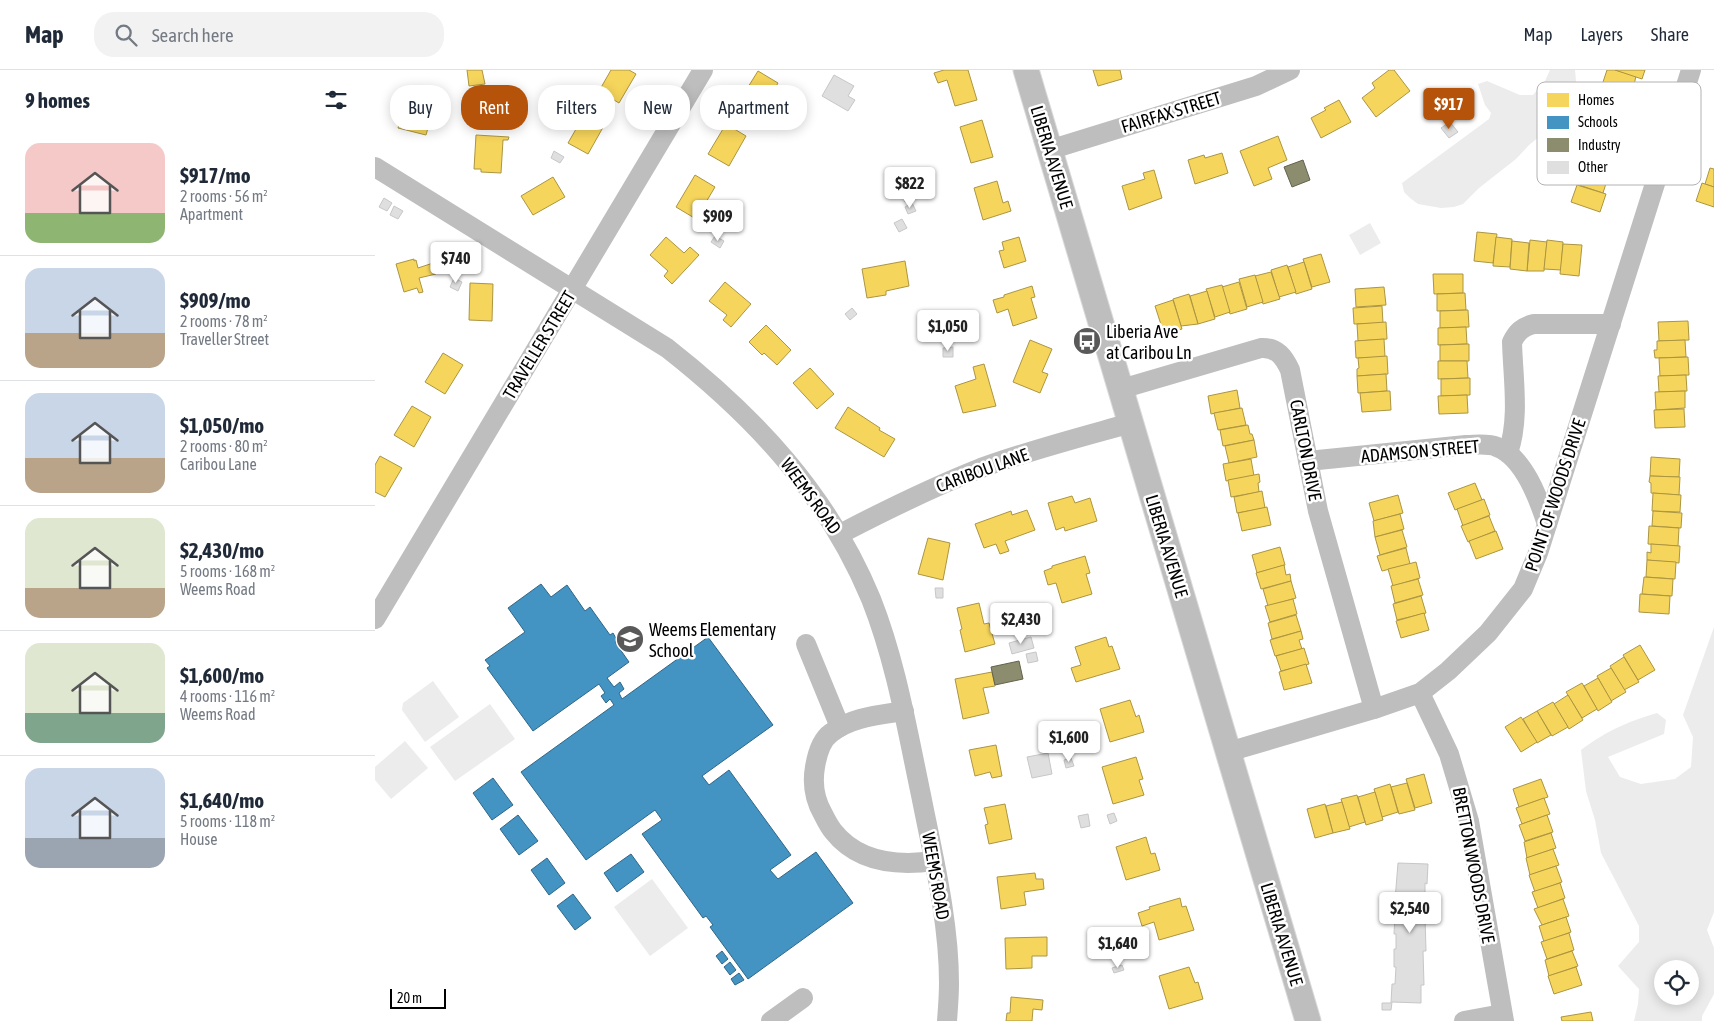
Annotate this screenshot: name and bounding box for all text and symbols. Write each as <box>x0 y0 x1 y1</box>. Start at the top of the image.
search box <box>94 12 444 57</box>
text: Map <box>25 21 64 48</box>
icon: search <box>112 21 140 49</box>
text: Search here <box>152 24 234 46</box>
text: Map <box>1523 24 1552 45</box>
text: Layers <box>1580 24 1623 45</box>
text: Share <box>1651 24 1689 45</box>
legend <box>1537 82 1701 185</box>
chip: Buy <box>390 85 451 130</box>
chip: Rent <box>461 85 528 130</box>
chip: Filters <box>538 85 615 130</box>
chip: New <box>625 85 690 130</box>
chip: Apartment <box>700 85 807 130</box>
icon: filters <box>322 86 350 114</box>
street label: FAIRFAX STREET <box>1119 87 1224 137</box>
text: 9 homes <box>25 88 90 112</box>
pin: $917 <box>1419 88 1479 130</box>
text: Homes <box>1578 92 1614 108</box>
text: $917 <box>1434 95 1464 113</box>
street label: LIBERIA AVENUE <box>1026 103 1078 211</box>
text: Schools <box>1578 114 1618 130</box>
text: Industry <box>1578 137 1621 153</box>
text: Other <box>1578 159 1608 175</box>
icon: home <box>65 163 125 223</box>
text: $917/mo <box>180 163 251 187</box>
pin: $822 <box>880 166 940 209</box>
text: $822 <box>895 174 925 192</box>
text: 2 rooms · 56 m² <box>180 187 268 205</box>
pin: $909 <box>688 200 748 242</box>
text: Apartment <box>180 205 243 223</box>
text: $909 <box>703 207 733 225</box>
pin: $740 <box>426 242 486 284</box>
text: $740 <box>441 249 471 267</box>
street label: TRAVELLER STREET <box>498 287 580 403</box>
icon: home <box>65 288 125 348</box>
text: $909/mo <box>180 288 251 312</box>
pin: $1,050 <box>907 310 989 352</box>
text: 2 rooms · 78 m² <box>180 312 268 330</box>
text: $1,050 <box>928 317 968 335</box>
place label: Liberia Ave at Caribou Ln <box>1106 321 1192 363</box>
bus stop icon: Liberia Ave at Caribou Ln <box>1072 326 1102 356</box>
text: Traveller Street <box>180 330 269 348</box>
street label: CARLTON DRIVE <box>1286 398 1326 503</box>
icon: home <box>65 413 125 473</box>
text: $1,050/mo <box>180 413 264 437</box>
street label: POINT OF WOODS DRIVE <box>1520 416 1590 574</box>
street label: ADAMSON STREET <box>1360 435 1480 467</box>
text: 2 rooms · 80 m² <box>180 437 268 455</box>
street label: CARIBOU LANE <box>933 443 1031 496</box>
street label: WEEMS ROAD <box>776 454 846 538</box>
text: Caribou Lane <box>180 455 257 473</box>
street label: LIBERIA AVENUE <box>1141 492 1193 600</box>
icon: home <box>65 538 125 598</box>
text: $2,430/mo <box>180 538 264 562</box>
text: 5 rooms · 168 m² <box>180 562 275 580</box>
text: Weems Road <box>180 580 255 598</box>
pin: $2,430 <box>980 602 1062 645</box>
text: $2,430 <box>1001 610 1041 628</box>
place label: Weems Elementary School <box>649 619 776 661</box>
school or university icon: Weems Elementary School <box>615 624 645 654</box>
icon: home <box>65 663 125 723</box>
text: $1,600/mo <box>180 663 264 687</box>
text: 4 rooms · 116 m² <box>180 687 275 705</box>
text: Weems Road <box>180 705 255 723</box>
pin: $1,600 <box>1028 720 1110 763</box>
text: $1,600 <box>1049 728 1089 746</box>
street label: BRETTON WOODS DRIVE <box>1449 785 1499 945</box>
icon: home <box>65 788 125 848</box>
text: $1,640/mo <box>180 788 264 812</box>
text: 5 rooms · 118 m² <box>180 812 275 830</box>
text: House <box>180 830 217 848</box>
street label: WEEMS ROAD <box>918 830 954 922</box>
street label: LIBERIA AVENUE <box>1256 880 1308 988</box>
pin: $2,540 <box>1369 892 1451 934</box>
text: $2,540 <box>1390 899 1430 917</box>
pin: $1,640 <box>1077 926 1159 969</box>
text: $1,640 <box>1098 934 1138 952</box>
map controls <box>1654 960 1699 1005</box>
button: locate <box>1654 960 1699 1005</box>
scale bar <box>390 986 446 1009</box>
text: 20 m <box>397 990 422 1006</box>

